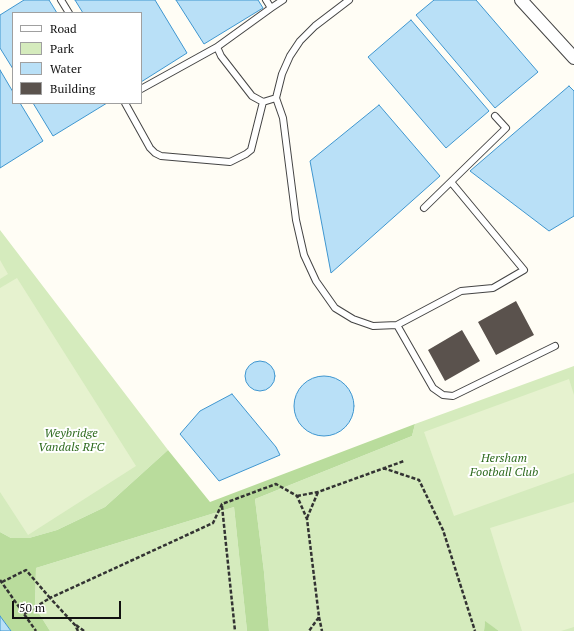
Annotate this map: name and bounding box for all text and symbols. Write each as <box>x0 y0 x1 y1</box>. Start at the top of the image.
legend <box>12 12 142 104</box>
text: Road <box>50 21 77 36</box>
text: Park <box>50 41 74 56</box>
text: Water <box>50 61 82 76</box>
text: Building <box>50 81 95 96</box>
park label: Weybridge Vandals RFC <box>38 427 104 455</box>
park label: Hersham Football Club <box>470 452 538 480</box>
scale bar <box>14 593 123 619</box>
text: 50 m <box>19 600 45 615</box>

